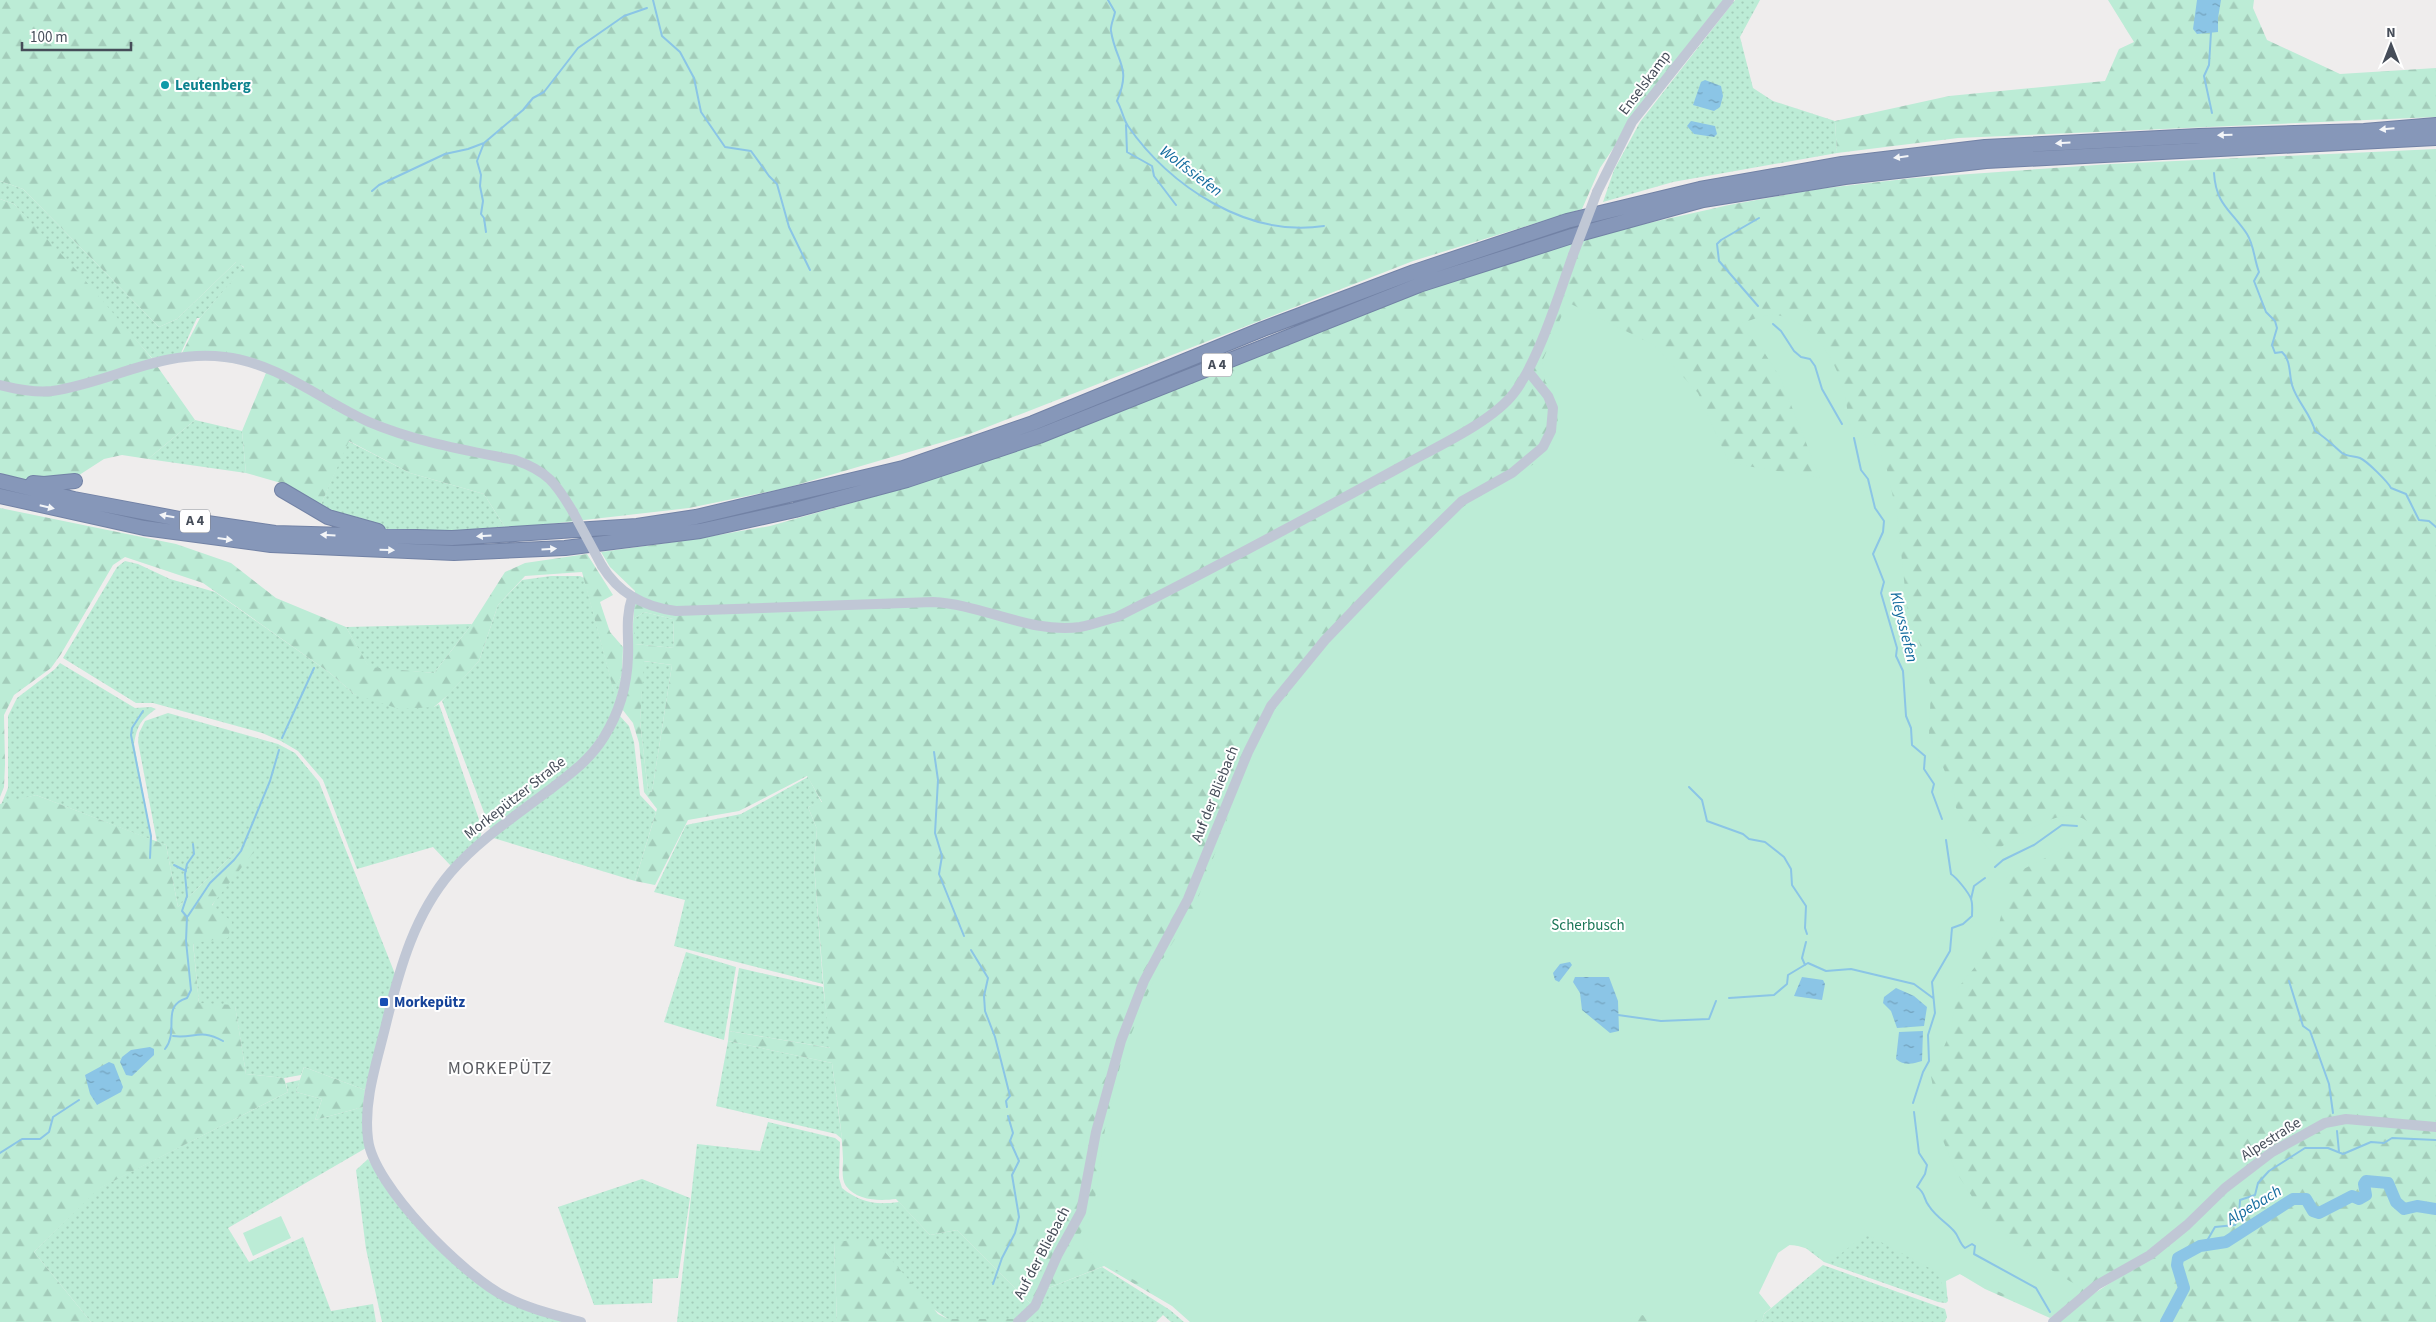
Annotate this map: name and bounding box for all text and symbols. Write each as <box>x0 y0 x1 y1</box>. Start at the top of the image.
scale bar <box>22 20 131 52</box>
north arrow <box>2366 20 2416 70</box>
text: N <box>2386 23 2396 43</box>
text: 100 m <box>30 27 68 48</box>
street label: Enselskamp <box>1614 47 1676 119</box>
place label: Leutenberg <box>175 75 251 96</box>
marker: Leutenberg <box>159 79 171 91</box>
one-way arrow <box>2379 125 2395 133</box>
one-way arrow <box>2217 131 2233 139</box>
one-way arrow <box>2054 139 2070 147</box>
water label: Wolfssiefen <box>1155 140 1227 202</box>
one-way arrow <box>1893 153 1909 161</box>
road number: A 4 <box>1202 354 1232 376</box>
one-way arrow <box>40 503 55 511</box>
road number: A 4 <box>180 510 210 532</box>
one-way arrow <box>158 512 174 520</box>
one-way arrow <box>320 531 336 539</box>
one-way arrow <box>475 533 491 541</box>
one-way arrow <box>217 535 233 543</box>
one-way arrow <box>541 544 557 552</box>
one-way arrow <box>379 546 395 554</box>
water label: Kleyssiefen <box>1885 589 1923 665</box>
street label: Auf der Bliebach <box>1186 743 1244 845</box>
street label: Morkepützer Straße <box>460 752 570 844</box>
park label: Scherbusch <box>1551 915 1625 936</box>
place label: Morkepütz <box>394 992 465 1013</box>
marker: Morkepütz <box>378 996 390 1008</box>
district label: MORKEPÜTZ <box>448 1056 552 1081</box>
street label: Alpestraße <box>2237 1112 2305 1166</box>
water label: Alpebach <box>2221 1180 2286 1231</box>
street label: Auf der Bliebach <box>1009 1203 1075 1303</box>

